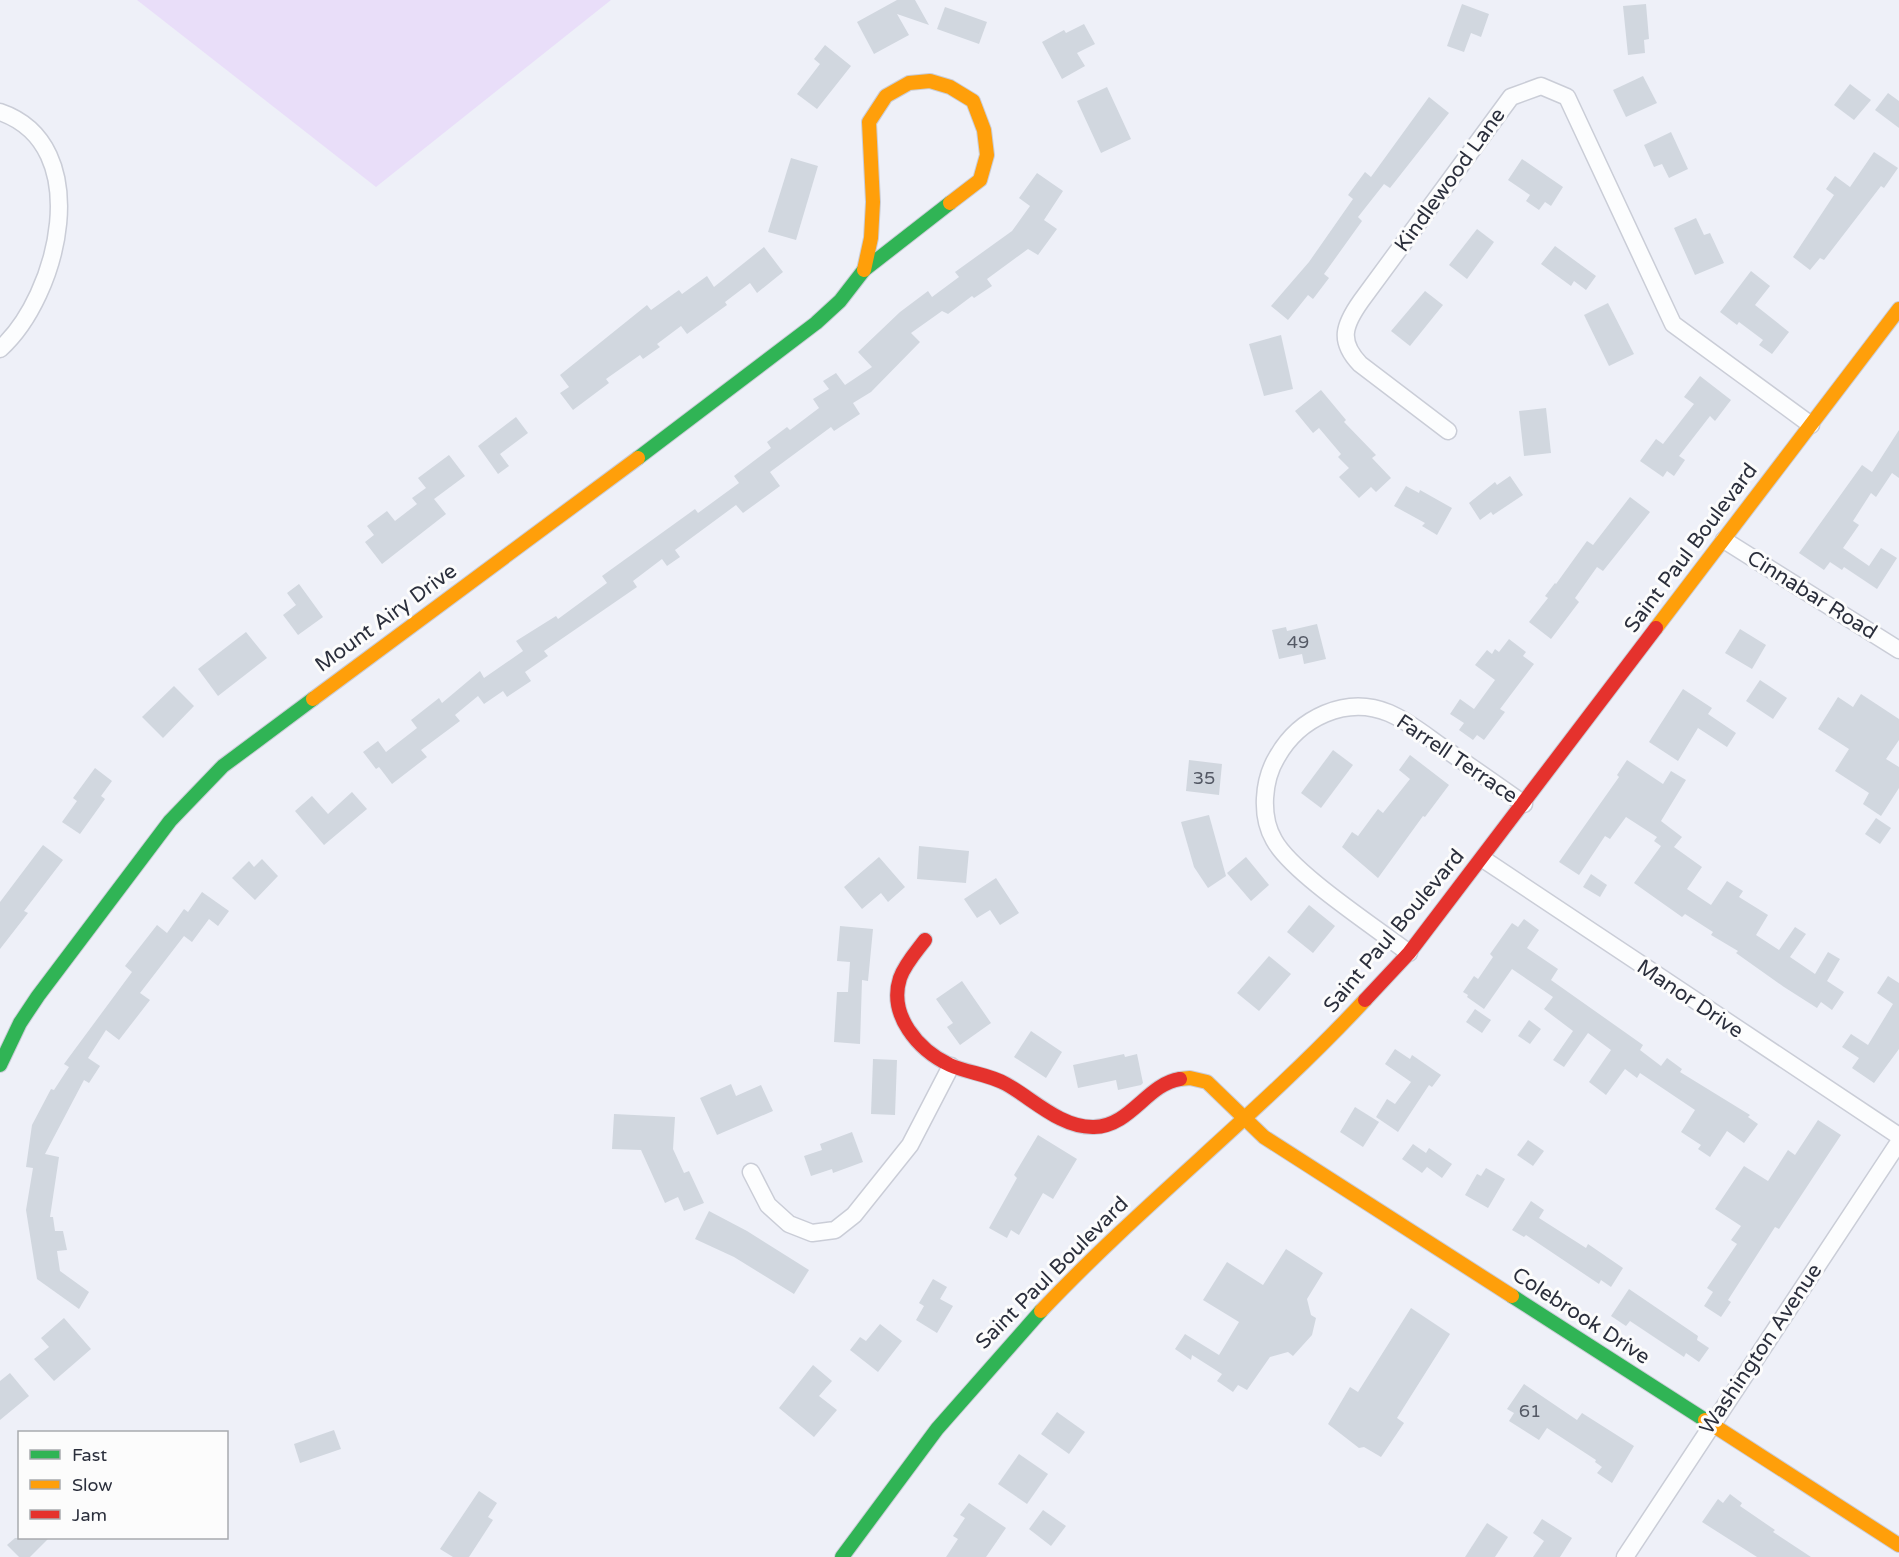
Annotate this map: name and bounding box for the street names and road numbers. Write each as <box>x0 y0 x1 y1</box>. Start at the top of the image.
street label: Kindlewood Lane <box>1389 103 1511 257</box>
street label: Saint Paul Boulevard <box>1619 458 1763 638</box>
street label: Cinnabar Road <box>1742 545 1882 645</box>
street label: Mount Airy Drive <box>310 558 462 678</box>
street label: Farrell Terrace <box>1392 709 1522 809</box>
street label: Saint Paul Boulevard <box>1318 844 1470 1018</box>
street label: Manor Drive <box>1632 954 1748 1044</box>
street label: Saint Paul Boulevard <box>970 1191 1134 1355</box>
street label: Washington Avenue <box>1695 1259 1827 1439</box>
street label: Colebrook Drive <box>1507 1262 1655 1370</box>

